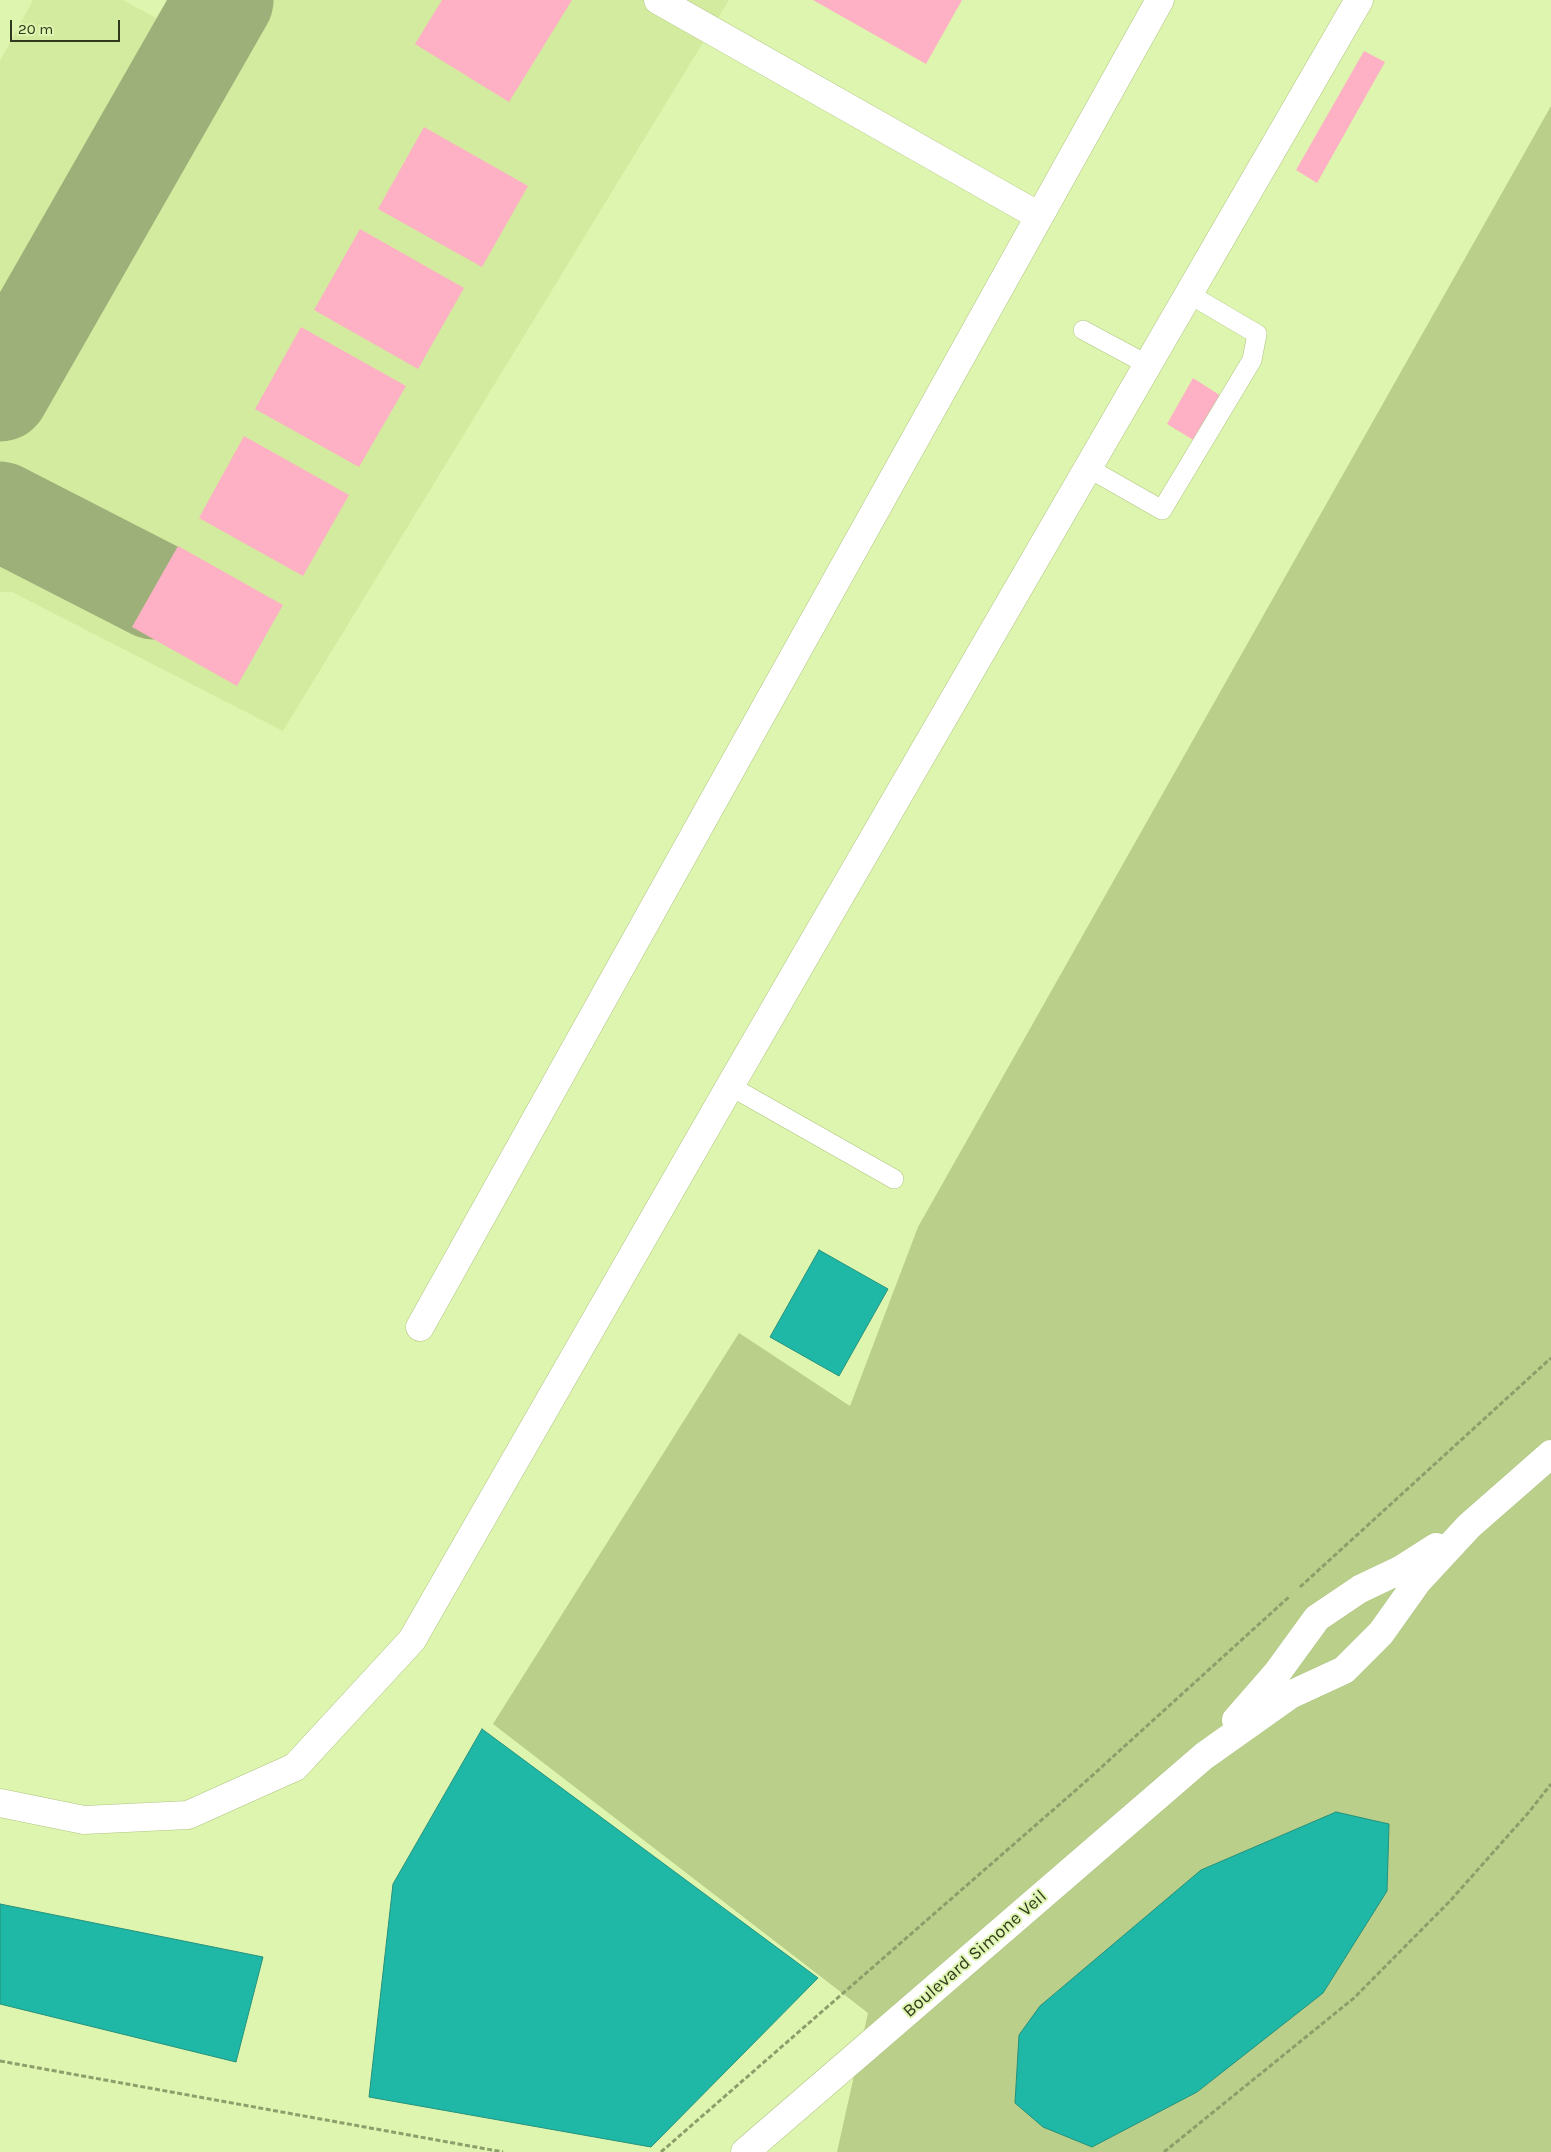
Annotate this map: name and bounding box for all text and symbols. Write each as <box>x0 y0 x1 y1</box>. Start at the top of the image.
scale bar <box>12 10 122 42</box>
text: 20 m <box>18 20 53 38</box>
street label: Boulevard Simone Veil <box>899 1886 1051 2022</box>

